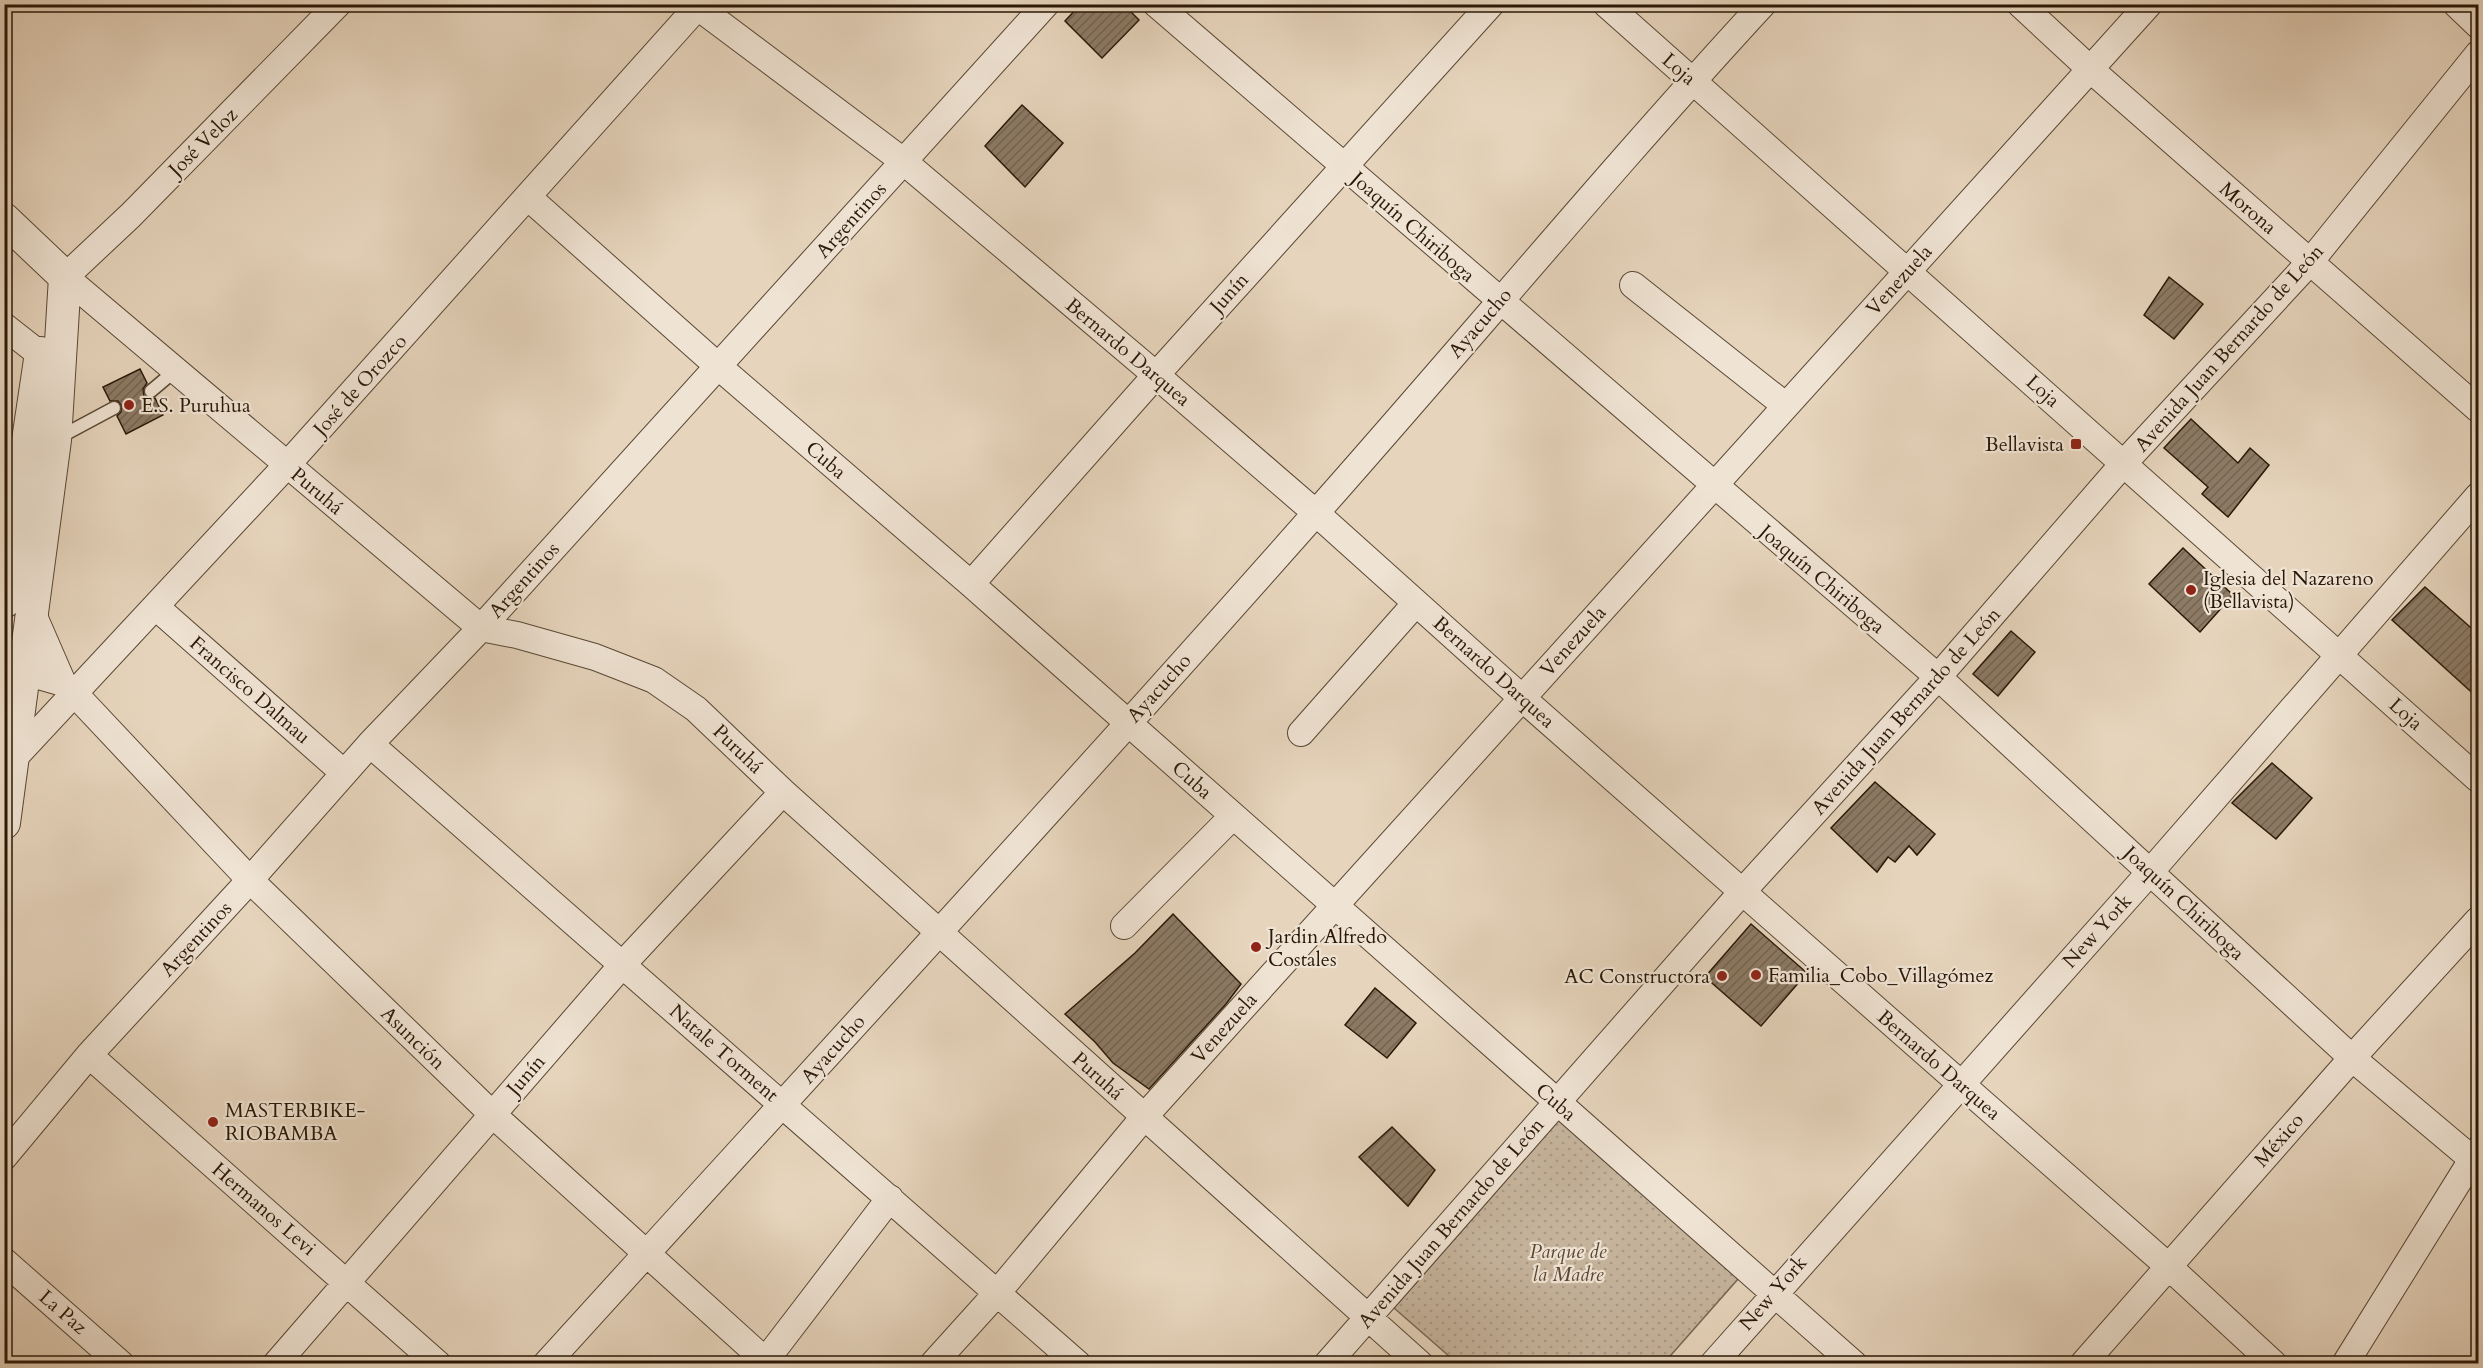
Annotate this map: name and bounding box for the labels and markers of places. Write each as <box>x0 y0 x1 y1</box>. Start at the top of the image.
place label: E.S. Puruhua <box>141 392 251 419</box>
marker: E.S. Puruhua <box>122 398 136 412</box>
place label: Bellavista <box>1985 431 2064 458</box>
marker: Bellavista <box>2069 437 2083 451</box>
place label: Iglesia del Nazareno (Bellavista) <box>2203 565 2374 615</box>
marker: Iglesia del Nazareno (Bellavista) <box>2184 583 2198 597</box>
place label: Jardin Alfredo Costales <box>1265 923 1387 973</box>
marker: Jardin Alfredo Costales <box>1249 940 1263 954</box>
place label: Familia_Cobo_Villagómez <box>1768 962 1994 989</box>
place label: AC Constructora <box>1564 963 1710 990</box>
marker: Familia_Cobo_Villagómez <box>1749 968 1763 982</box>
marker: AC Constructora <box>1715 969 1729 983</box>
place label: MASTERBIKE- RIOBAMBA <box>225 1097 366 1147</box>
marker: MASTERBIKE- RIOBAMBA <box>206 1115 220 1129</box>

